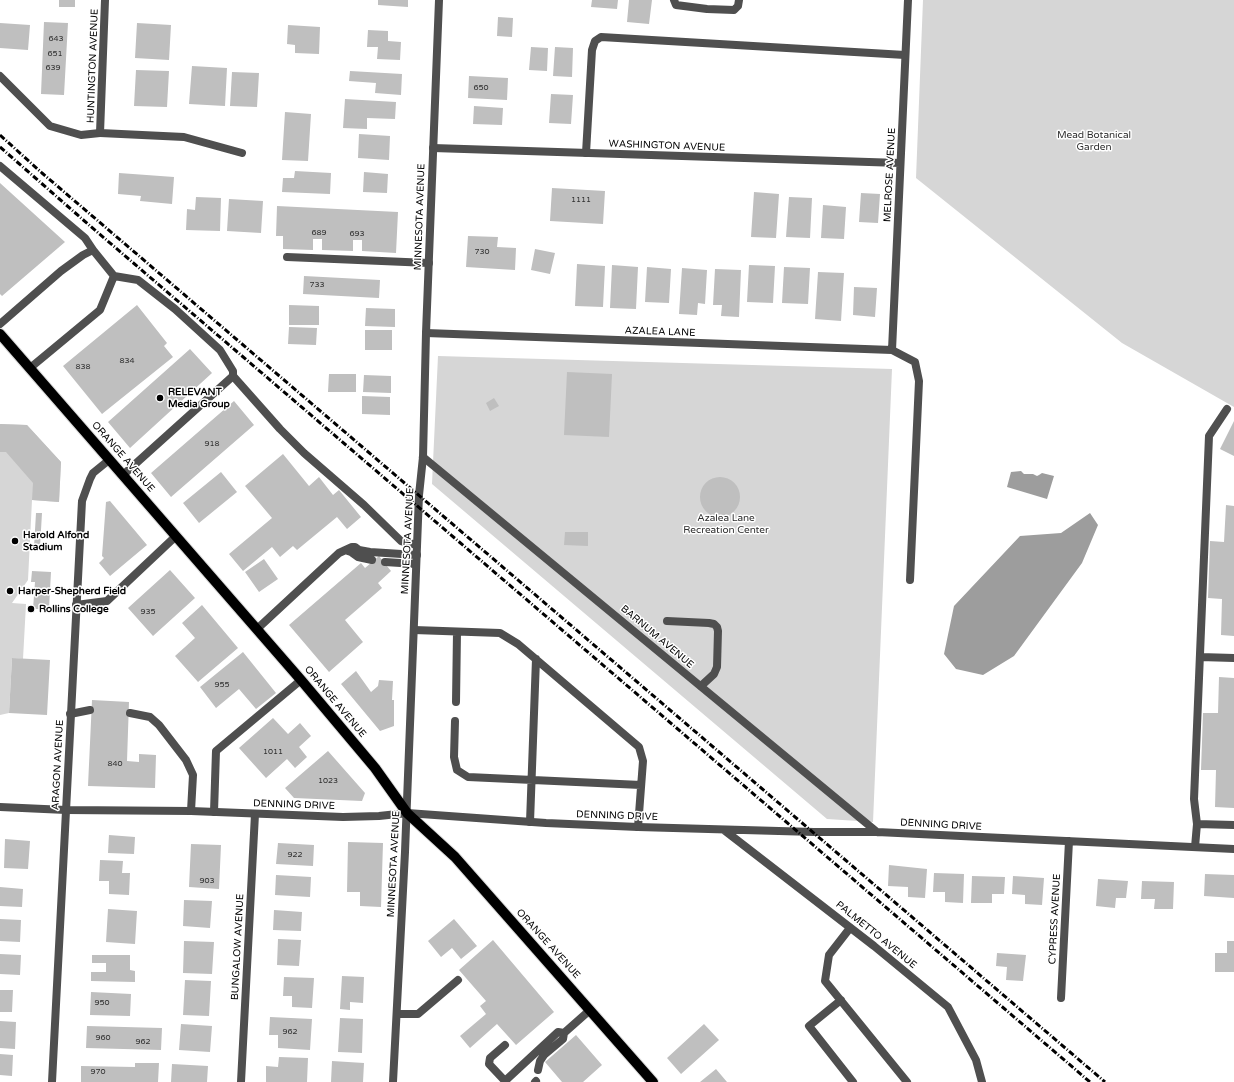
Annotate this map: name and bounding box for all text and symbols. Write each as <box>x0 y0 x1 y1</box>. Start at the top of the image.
street label: HUNTINGTON AVENUE <box>85 9 101 123</box>
house number: 643 <box>48 34 64 44</box>
house number: 651 <box>47 49 63 59</box>
house number: 639 <box>45 63 61 73</box>
house number: 650 <box>473 83 489 93</box>
street label: MELROSE AVENUE <box>882 127 898 223</box>
park label: Mead Botanical Garden <box>1057 129 1131 152</box>
street label: WASHINGTON AVENUE <box>608 138 726 154</box>
street label: MINNESOTA AVENUE <box>412 163 428 271</box>
house number: 1111 <box>571 195 591 205</box>
house number: 689 <box>311 228 327 238</box>
house number: 693 <box>349 229 365 239</box>
house number: 730 <box>474 247 490 257</box>
house number: 733 <box>309 280 325 290</box>
street label: AZALEA LANE <box>624 325 696 339</box>
house number: 834 <box>119 356 135 366</box>
house number: 838 <box>75 362 91 372</box>
place label: RELEVANT Media Group <box>168 386 230 410</box>
marker: RELEVANT Media Group <box>155 393 165 403</box>
street label: ORANGE AVENUE <box>89 419 157 495</box>
house number: 918 <box>204 439 220 449</box>
street label: MINNESOTA AVENUE <box>399 487 417 595</box>
park label: Azalea Lane Recreation Center <box>683 512 769 536</box>
place label: Harold Alfond Stadium <box>23 529 89 552</box>
marker: Harold Alfond Stadium <box>10 536 20 546</box>
place label: Harper-Shepherd Field <box>18 585 126 597</box>
marker: Harper-Shepherd Field <box>5 586 15 596</box>
place label: Rollins College <box>39 603 109 615</box>
street label: BARNUM AVENUE <box>618 603 696 671</box>
marker: Rollins College <box>26 604 36 614</box>
house number: 935 <box>140 607 156 617</box>
street label: ORANGE AVENUE <box>302 664 368 740</box>
house number: 955 <box>214 680 230 690</box>
street label: ARAGON AVENUE <box>50 719 66 811</box>
house number: 1011 <box>263 747 283 757</box>
house number: 840 <box>107 759 123 769</box>
house number: 1023 <box>318 776 338 786</box>
street label: DENNING DRIVE <box>253 798 335 812</box>
street label: DENNING DRIVE <box>576 809 658 823</box>
street label: MINNESOTA AVENUE <box>385 810 403 918</box>
street label: DENNING DRIVE <box>900 817 982 833</box>
house number: 922 <box>287 850 303 860</box>
street label: CYPRESS AVENUE <box>1047 873 1063 965</box>
house number: 903 <box>199 876 215 886</box>
street label: BUNGALOW AVENUE <box>229 894 247 1000</box>
street label: PALMETTO AVENUE <box>833 899 919 971</box>
street label: ORANGE AVENUE <box>514 907 582 981</box>
house number: 950 <box>94 998 110 1008</box>
house number: 962 <box>282 1027 298 1037</box>
house number: 960 <box>95 1033 111 1043</box>
house number: 962 <box>135 1037 151 1047</box>
house number: 970 <box>90 1067 106 1077</box>

